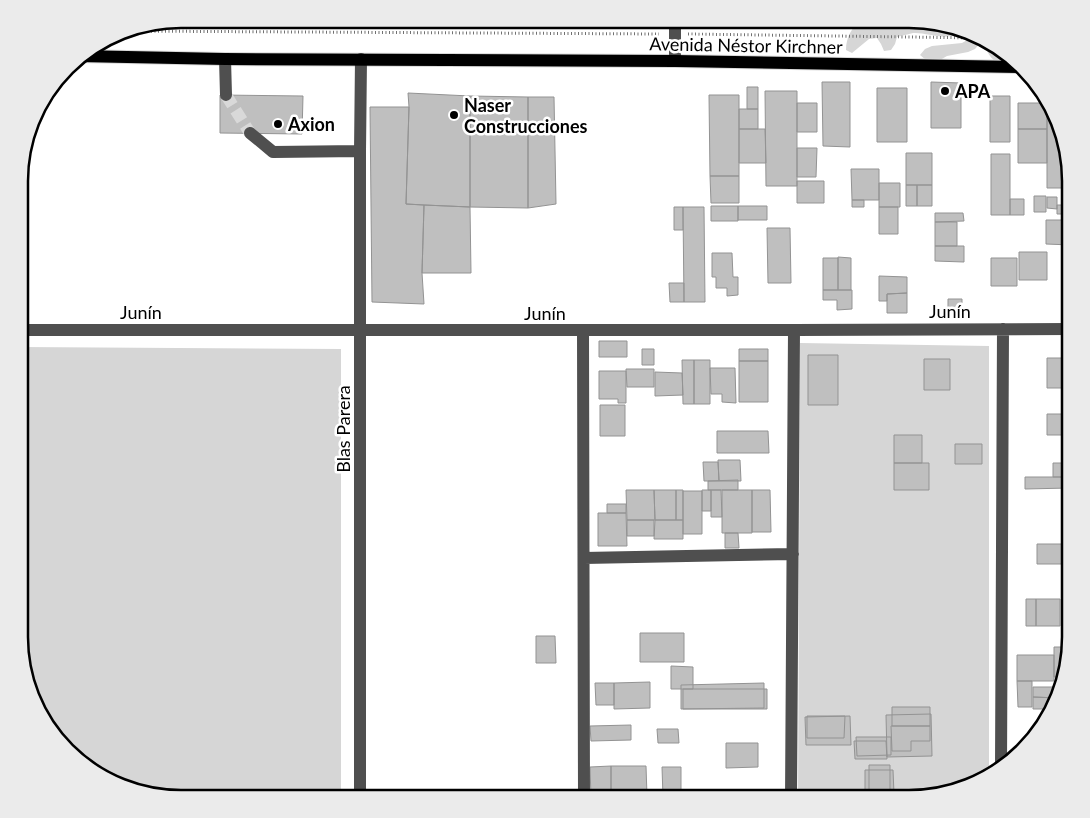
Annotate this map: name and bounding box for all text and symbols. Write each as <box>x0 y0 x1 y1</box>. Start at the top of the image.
street label: Avenida Néstor Kirchner <box>649 32 843 58</box>
place label: APA <box>954 80 991 102</box>
marker: APA <box>939 85 951 97</box>
place label: Naser Construcciones <box>464 94 588 137</box>
marker: Naser Construcciones <box>448 109 460 121</box>
place label: Axion <box>287 113 335 135</box>
marker: Axion <box>272 118 284 130</box>
street label: Junín <box>929 300 971 322</box>
street label: Junín <box>120 301 162 323</box>
street label: Junín <box>524 302 566 324</box>
street label: Blas Parera <box>332 385 354 473</box>

